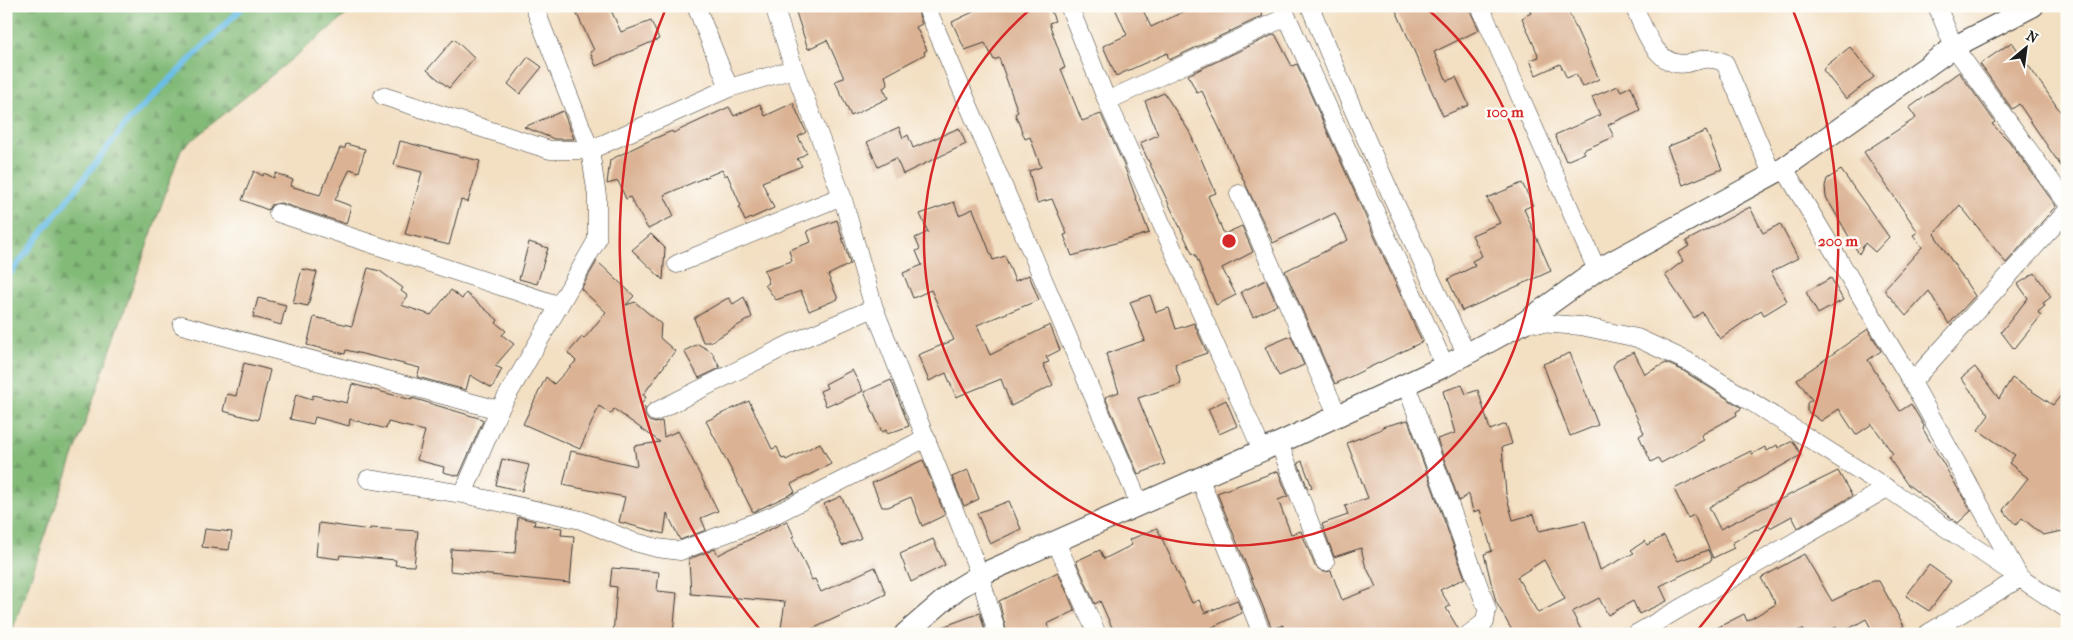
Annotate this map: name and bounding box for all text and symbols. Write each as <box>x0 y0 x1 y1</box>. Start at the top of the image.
north arrow <box>2000 22 2050 72</box>
text: N <box>2023 27 2041 47</box>
text: 100 m <box>1486 103 1524 121</box>
centre of rings <box>1220 232 1238 250</box>
text: 200 m <box>1818 232 1858 250</box>

